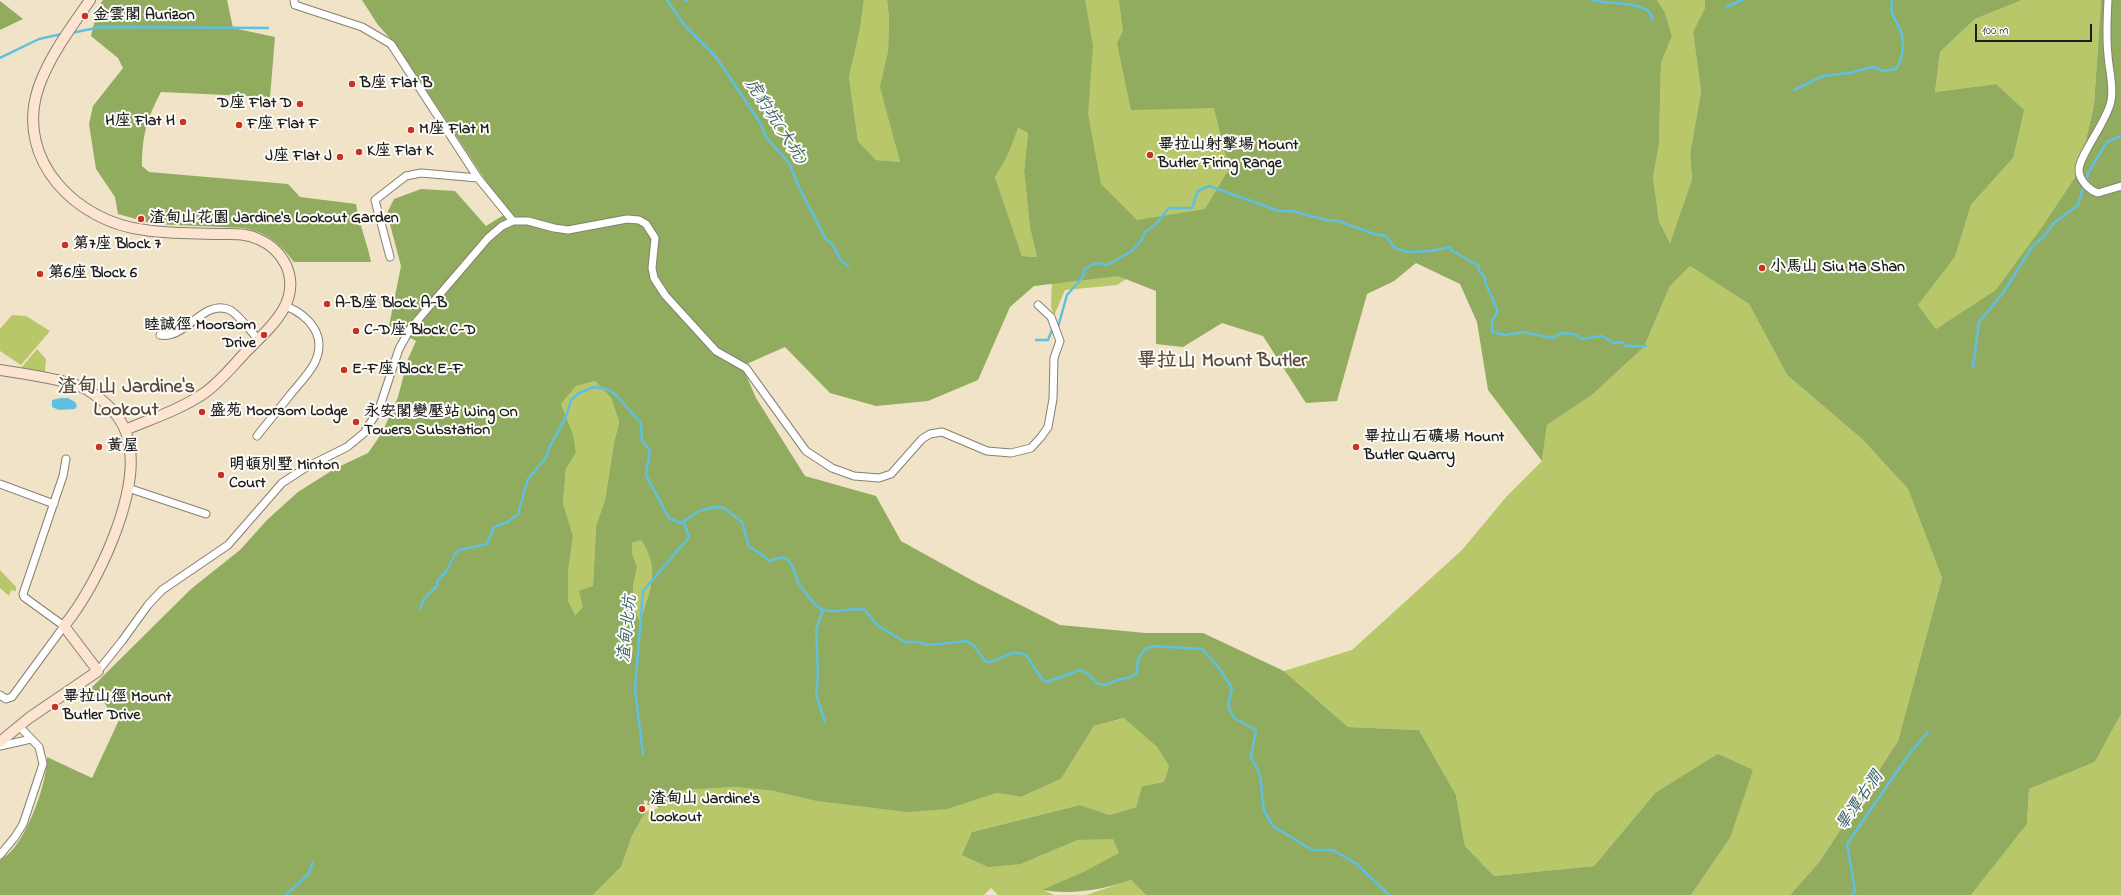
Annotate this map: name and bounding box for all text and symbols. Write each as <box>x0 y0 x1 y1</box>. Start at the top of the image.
place label: 金雲閣 Aurizon <box>93 6 195 26</box>
marker: 金雲閣 Aurizon <box>80 11 90 21</box>
scale bar <box>1977 16 2094 42</box>
text: 100 m <box>1982 22 2009 40</box>
place label: B座 Flat B <box>360 74 433 94</box>
water label: 虎豹坑(大坑) <box>739 76 809 168</box>
marker: B座 Flat B <box>347 79 357 89</box>
place label: D座 Flat D <box>217 94 292 114</box>
marker: D座 Flat D <box>295 99 305 109</box>
place label: H座 Flat H <box>105 112 175 132</box>
place label: F座 Flat F <box>247 115 319 135</box>
marker: H座 Flat H <box>178 117 188 127</box>
marker: F座 Flat F <box>234 120 244 130</box>
place label: M座 Flat M <box>419 120 489 140</box>
marker: M座 Flat M <box>406 125 416 135</box>
place label: 畢拉山射擊場 Mount Butler Firing Range <box>1158 136 1298 174</box>
place label: K座 Flat K <box>367 142 434 162</box>
place label: J座 Flat J <box>265 147 332 167</box>
marker: K座 Flat K <box>354 147 364 157</box>
marker: 畢拉山射擊場 Mount Butler Firing Range <box>1145 150 1155 160</box>
marker: J座 Flat J <box>335 152 345 162</box>
place label: 渣甸山花園 Jardine's Lookout Garden <box>149 209 399 229</box>
marker: 渣甸山花園 Jardine's Lookout Garden <box>136 214 146 224</box>
place label: 第7座 Block 7 <box>73 235 161 255</box>
marker: 第7座 Block 7 <box>60 240 70 250</box>
place label: 小馬山 Siu Ma Shan <box>1770 258 1905 278</box>
marker: 小馬山 Siu Ma Shan <box>1757 263 1767 273</box>
place label: 第6座 Block 6 <box>48 264 137 284</box>
marker: 第6座 Block 6 <box>35 269 45 279</box>
place label: A-B座 Block A-B <box>335 294 447 314</box>
marker: A-B座 Block A-B <box>322 299 332 309</box>
place label: 睦誠徑 Moorsom Drive <box>144 316 256 354</box>
place label: C-D座 Block C-D <box>364 321 476 341</box>
marker: C-D座 Block C-D <box>351 326 361 336</box>
marker: 睦誠徑 Moorsom Drive <box>259 330 269 340</box>
district label: 畢拉山 Mount Butler <box>1137 351 1307 375</box>
place label: E-F座 Block E-F <box>352 360 463 380</box>
marker: E-F座 Block E-F <box>339 365 349 375</box>
district label: 渣甸山 Jardine's Lookout <box>57 377 195 424</box>
place label: 盛苑 Moorsom Lodge <box>210 402 348 422</box>
place label: 永安閣變壓站 Wing On Towers Substation <box>364 403 518 441</box>
marker: 盛苑 Moorsom Lodge <box>197 407 207 417</box>
marker: 永安閣變壓站 Wing On Towers Substation <box>351 417 361 427</box>
place label: 畢拉山石礦場 Mount Butler Quarry <box>1364 428 1504 466</box>
place label: 黃屋 <box>107 437 139 457</box>
marker: 黃屋 <box>94 442 104 452</box>
marker: 畢拉山石礦場 Mount Butler Quarry <box>1351 442 1361 452</box>
place label: 明頓別墅 Minton Court <box>229 456 339 494</box>
marker: 明頓別墅 Minton Court <box>216 470 226 480</box>
water label: 渣甸北坑 <box>615 594 643 664</box>
place label: 畢拉山徑 Mount Butler Drive <box>63 688 171 726</box>
marker: 畢拉山徑 Mount Butler Drive <box>50 702 60 712</box>
water label: 畢潭右澗 <box>1833 768 1889 836</box>
place label: 渣甸山 Jardine's Lookout <box>650 790 760 828</box>
marker: 渣甸山 Jardine's Lookout <box>637 804 647 814</box>

